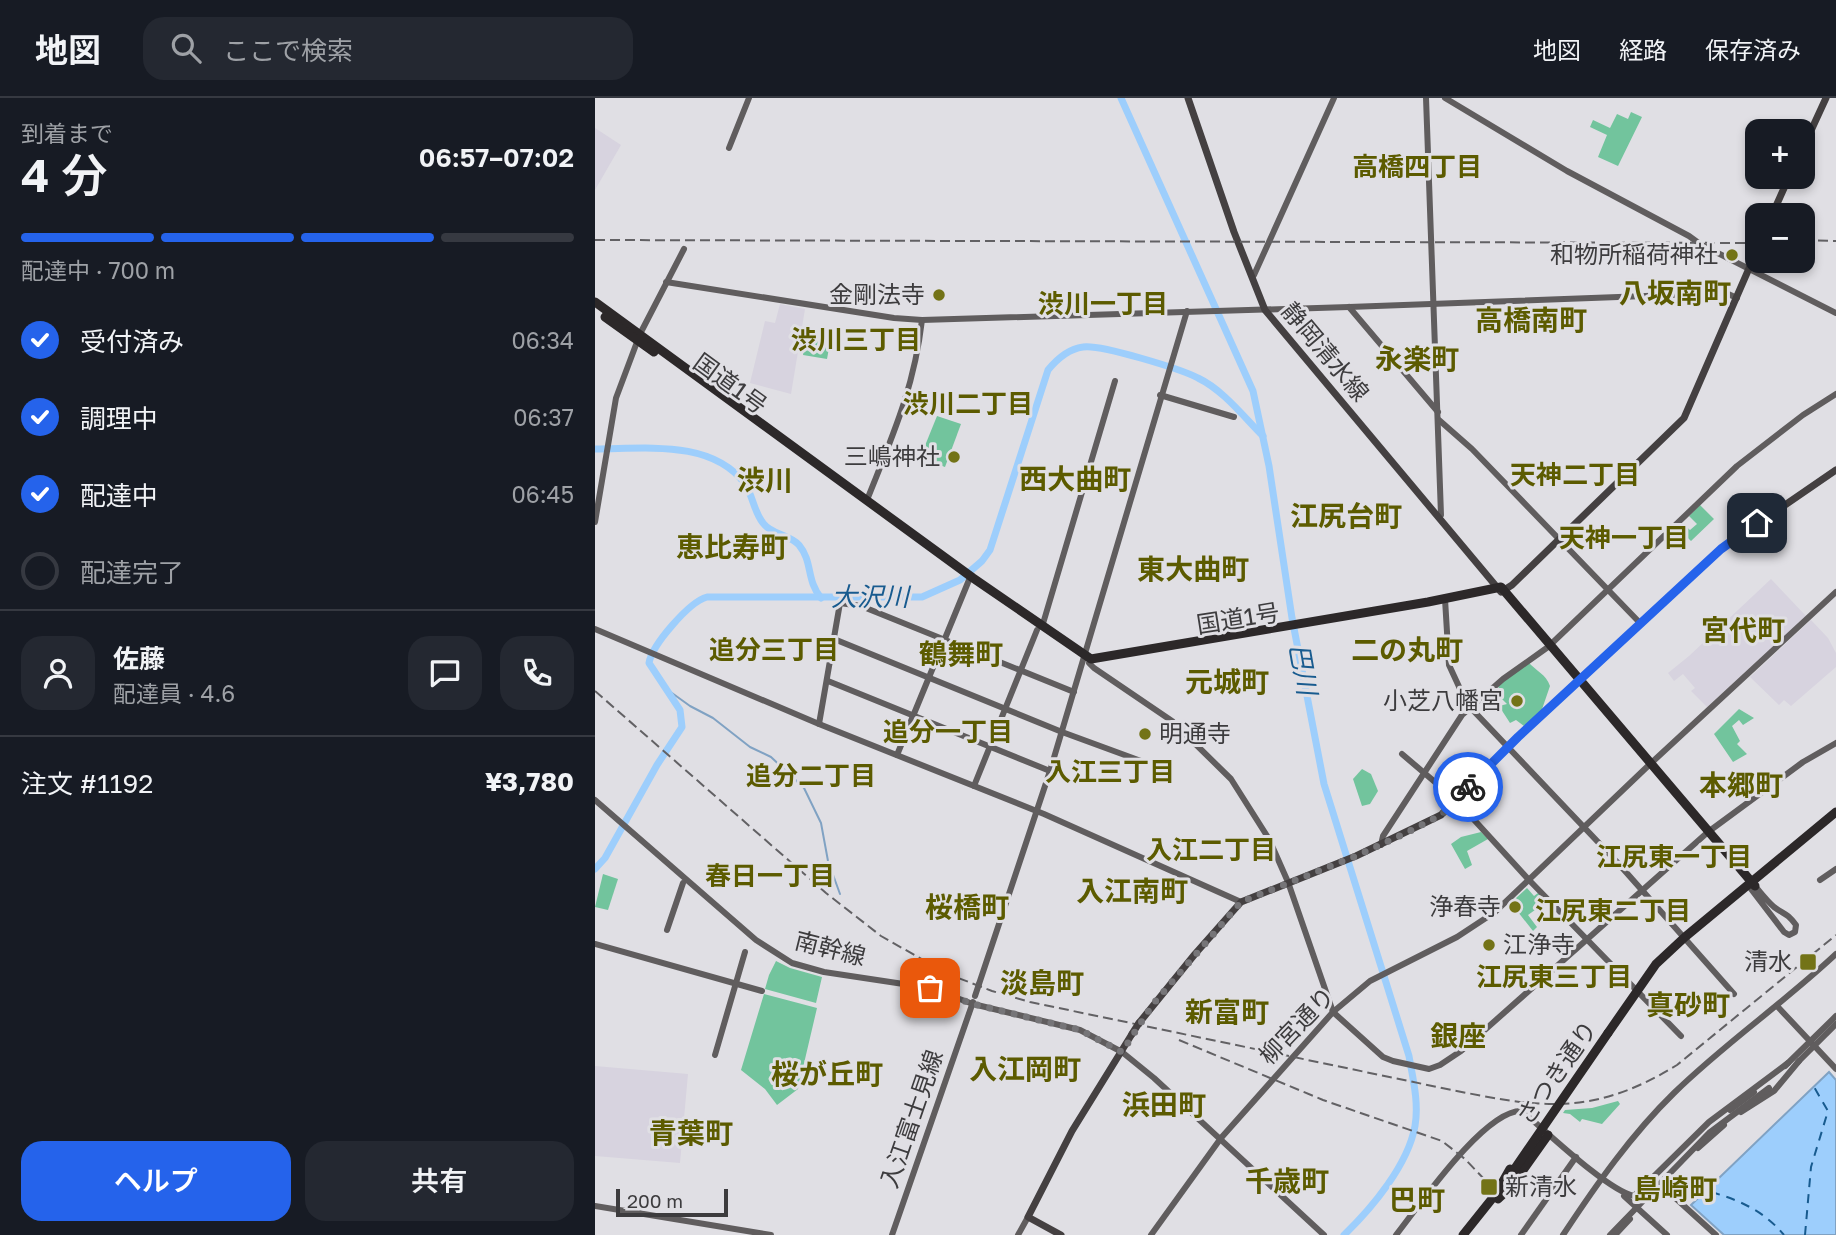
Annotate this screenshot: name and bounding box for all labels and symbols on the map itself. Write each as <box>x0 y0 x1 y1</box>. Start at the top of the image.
district label: 高橋四丁目 <box>1352 151 1482 182</box>
place label: 和物所稲荷神社 <box>1550 239 1718 268</box>
marker: 和物所稲荷神社 <box>1724 247 1740 263</box>
district label: 八坂南町 <box>1619 276 1731 309</box>
place label: 金剛法寺 <box>829 279 925 308</box>
marker: 金剛法寺 <box>931 287 947 303</box>
district label: 渋川一丁目 <box>1038 288 1168 319</box>
street label: 静岡清水線 <box>1276 296 1376 406</box>
district label: 高橋南町 <box>1475 303 1587 336</box>
district label: 渋川三丁目 <box>791 324 921 355</box>
district label: 永楽町 <box>1375 342 1459 375</box>
street label: 国道1号 <box>689 346 773 419</box>
district label: 渋川二丁目 <box>903 388 1033 419</box>
place label: 三嶋神社 <box>844 441 940 470</box>
marker: 三嶋神社 <box>946 449 962 465</box>
district label: 天神二丁目 <box>1510 459 1640 490</box>
district label: 西大曲町 <box>1019 462 1131 495</box>
district label: 渋川 <box>737 463 793 496</box>
pin <box>1727 493 1787 553</box>
district label: 江尻台町 <box>1290 499 1402 532</box>
district label: 天神一丁目 <box>1559 522 1689 553</box>
district label: 恵比寿町 <box>676 530 788 563</box>
district label: 東大曲町 <box>1137 552 1249 585</box>
water label: 大沢川 <box>831 581 912 612</box>
street label: 国道1号 <box>1194 597 1281 638</box>
district label: 宮代町 <box>1701 613 1785 646</box>
district label: 二の丸町 <box>1351 633 1463 666</box>
district label: 追分三丁目 <box>709 634 839 665</box>
district label: 鶴舞町 <box>919 637 1003 670</box>
water label: 巴川 <box>1284 641 1324 700</box>
district label: 元城町 <box>1185 665 1269 698</box>
place label: 小芝八幡宮 <box>1383 685 1503 714</box>
marker: 小芝八幡宮 <box>1509 693 1525 709</box>
district label: 追分一丁目 <box>883 716 1013 747</box>
place label: 明通寺 <box>1159 718 1231 747</box>
marker: 明通寺 <box>1137 726 1153 742</box>
courier <box>1433 752 1503 822</box>
district label: 入江三丁目 <box>1045 756 1175 787</box>
district label: 追分二丁目 <box>746 760 876 791</box>
district label: 本郷町 <box>1699 768 1783 801</box>
district label: 入江二丁目 <box>1146 834 1276 865</box>
district label: 江尻東一丁目 <box>1596 841 1752 872</box>
district label: 春日一丁目 <box>705 860 835 891</box>
district label: 入江南町 <box>1076 874 1188 907</box>
district label: 桜橋町 <box>925 890 1009 923</box>
place label: 浄春寺 <box>1429 891 1501 920</box>
district label: 江尻東二丁目 <box>1535 895 1691 926</box>
marker: 浄春寺 <box>1507 899 1523 915</box>
street label: 南幹線 <box>792 925 869 970</box>
place label: 江浄寺 <box>1503 929 1575 958</box>
marker: 江浄寺 <box>1481 937 1497 953</box>
place label: 清水 <box>1744 946 1792 975</box>
marker: 清水 <box>1798 952 1818 972</box>
pin <box>900 958 960 1018</box>
district label: 江尻東三丁目 <box>1476 961 1632 992</box>
district label: 淡島町 <box>1000 966 1084 999</box>
street label: 柳宮通り <box>1252 980 1340 1070</box>
district label: 真砂町 <box>1646 988 1730 1021</box>
district label: 新富町 <box>1185 995 1269 1028</box>
street label: さつき通り <box>1509 1015 1602 1130</box>
district label: 銀座 <box>1430 1019 1486 1052</box>
street label: 入江富士見線 <box>873 1046 948 1191</box>
district label: 入江岡町 <box>969 1052 1081 1085</box>
district label: 桜が丘町 <box>771 1057 883 1090</box>
district label: 浜田町 <box>1122 1088 1206 1121</box>
district label: 青葉町 <box>649 1116 733 1149</box>
district label: 千歳町 <box>1245 1164 1329 1197</box>
place label: 新清水 <box>1505 1171 1577 1200</box>
district label: 島崎町 <box>1633 1172 1717 1205</box>
marker: 新清水 <box>1479 1177 1499 1197</box>
district label: 巴町 <box>1389 1183 1445 1216</box>
scale bar <box>616 1186 728 1218</box>

